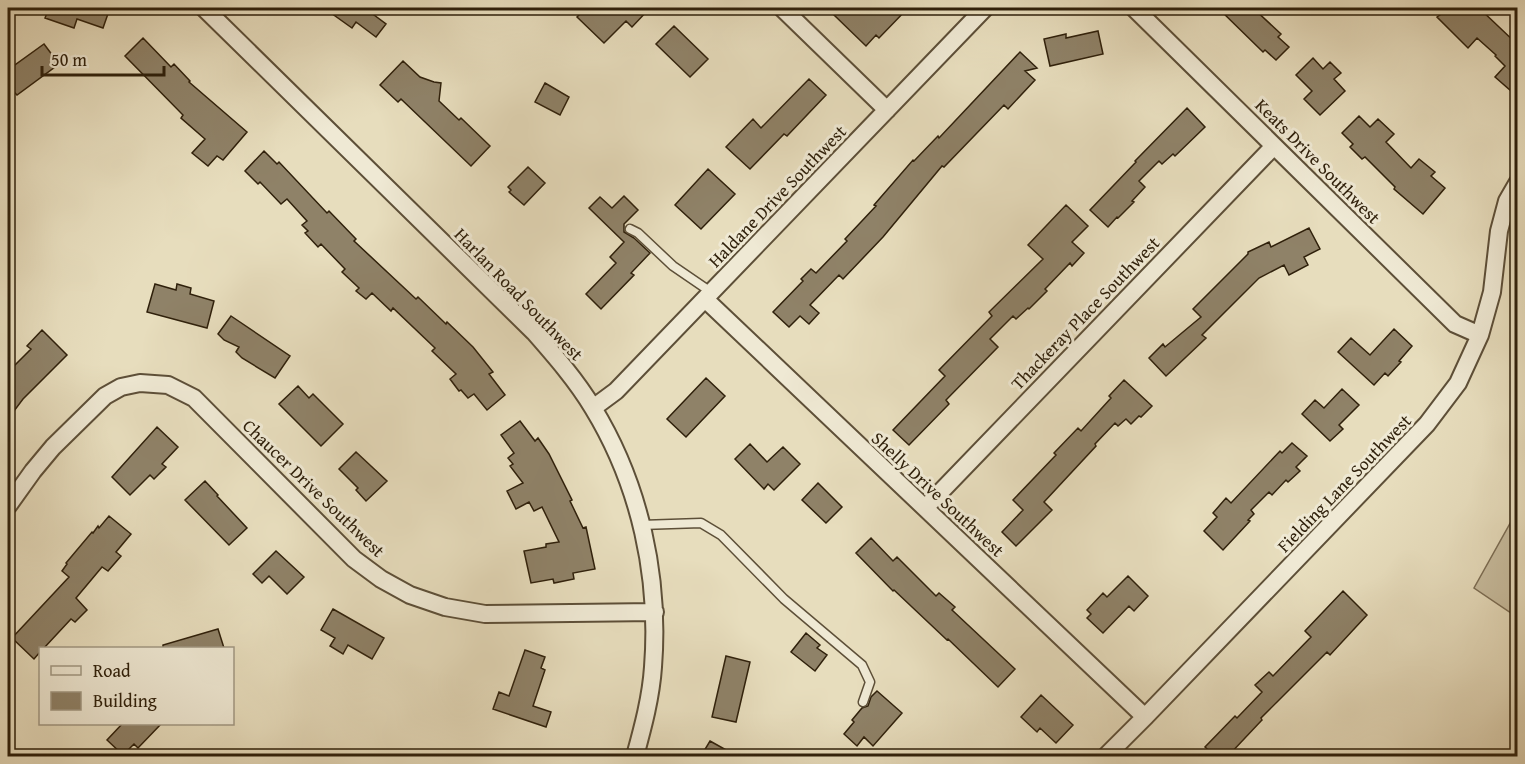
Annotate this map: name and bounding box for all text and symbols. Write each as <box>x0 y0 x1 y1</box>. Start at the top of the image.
scale bar <box>42 39 164 77</box>
text: 50 m <box>51 46 87 73</box>
street label: Keats Drive Southwest <box>1249 92 1387 230</box>
street label: Haldane Drive Southwest <box>702 118 853 273</box>
street label: Harlan Road Southwest <box>448 221 590 367</box>
street label: Thackeray Place Southwest <box>1004 230 1166 396</box>
street label: Fielding Lane Southwest <box>1271 407 1418 558</box>
street label: Chaucer Drive Southwest <box>237 413 392 564</box>
street label: Shelly Drive Southwest <box>865 425 1011 563</box>
legend <box>39 647 234 725</box>
text: Road <box>93 657 131 684</box>
text: Building <box>93 687 157 714</box>

